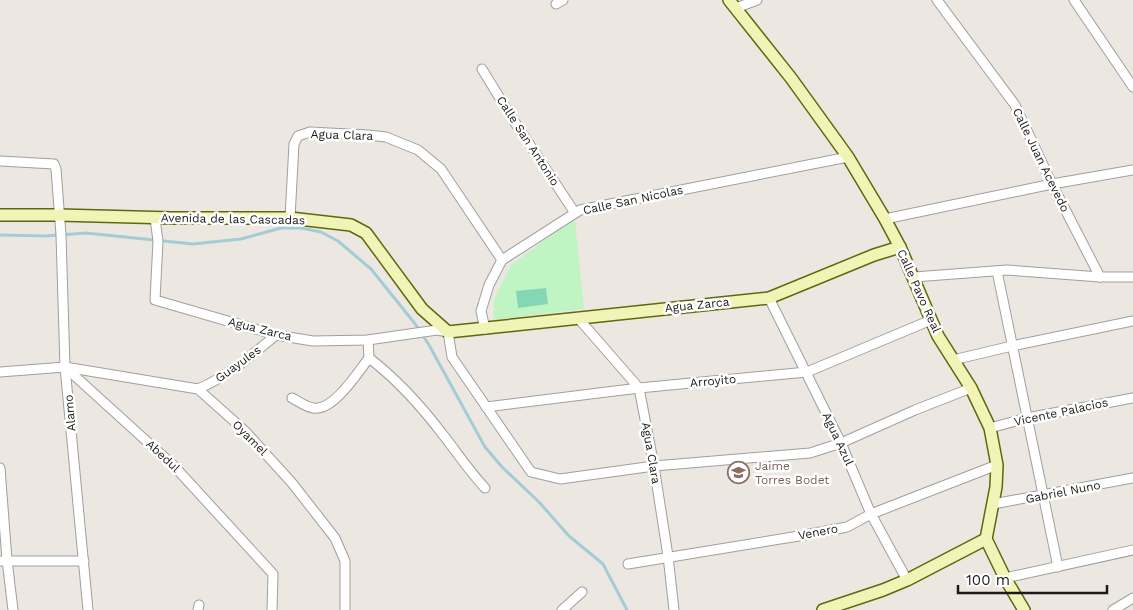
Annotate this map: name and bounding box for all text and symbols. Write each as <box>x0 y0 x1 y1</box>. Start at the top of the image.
street label: Calle San Antonio <box>494 94 562 188</box>
street label: Calle Juan Acevedo <box>1010 106 1072 214</box>
street label: Agua Clara <box>311 127 374 143</box>
street label: Calle San Nicolas <box>582 183 684 217</box>
street label: Avenida de las Cascadas <box>161 211 305 227</box>
street label: Calle Pavo Real <box>894 247 944 335</box>
street label: Agua Zarca <box>664 295 730 315</box>
street label: Agua Zarca <box>227 314 293 344</box>
street label: Guayules <box>212 343 264 385</box>
street label: Arroyito <box>689 372 737 390</box>
street label: Alamo <box>61 394 79 432</box>
street label: Vicente Palacios <box>1013 395 1109 429</box>
street label: Agua Azul <box>820 410 857 468</box>
street label: Oyamel <box>230 418 271 459</box>
street label: Agua Clara <box>639 421 663 485</box>
street label: Abedul <box>143 437 183 475</box>
place label: Jaime Torres Bodet <box>755 459 829 487</box>
school or university icon: Jaime Torres Bodet <box>727 461 751 485</box>
street label: Gabriel Nuno <box>1024 478 1102 506</box>
street label: Venero <box>797 521 839 543</box>
scale bar <box>958 562 1107 594</box>
text: 100 m <box>966 571 1010 589</box>

